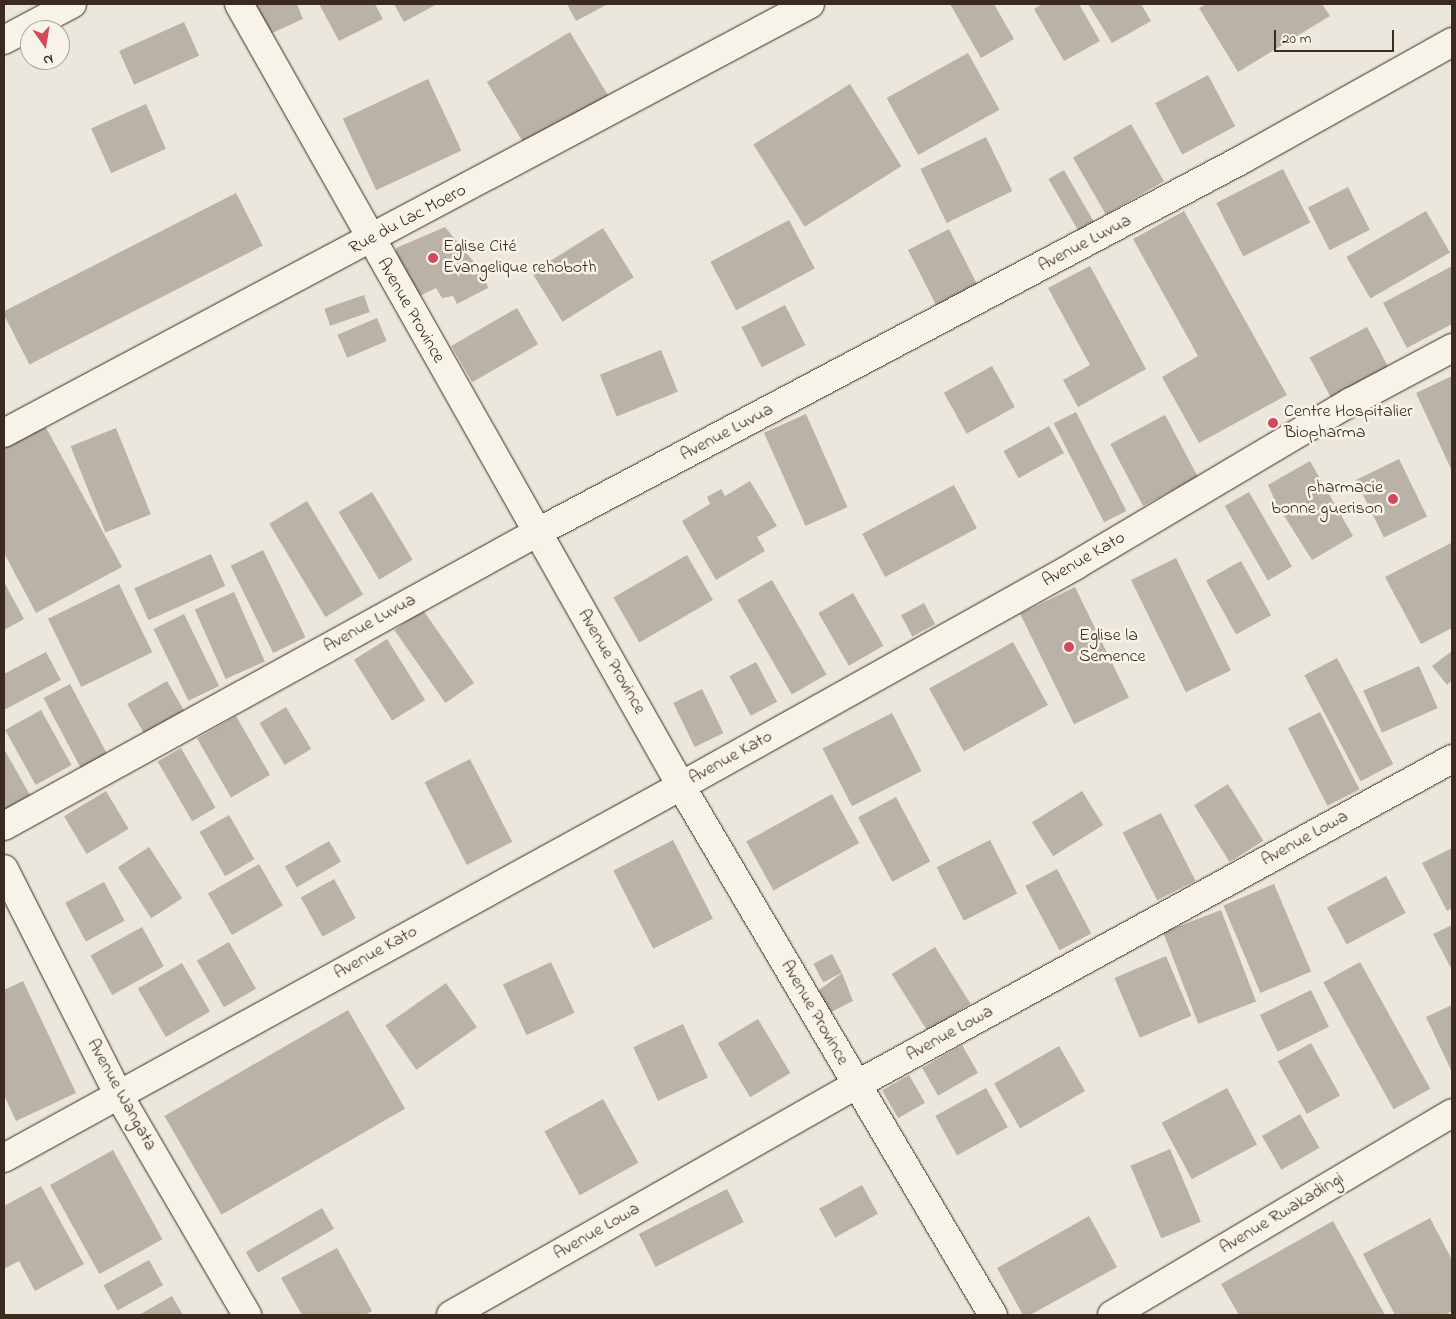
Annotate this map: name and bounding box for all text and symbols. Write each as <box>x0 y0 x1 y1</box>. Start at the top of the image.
north arrow <box>20 20 70 70</box>
scale bar <box>1276 20 1396 52</box>
text: 20 m <box>1282 28 1311 50</box>
text: N <box>41 48 55 70</box>
street label: Rue du Lac Moero <box>346 180 470 260</box>
street label: Avenue Luvua <box>1035 210 1135 278</box>
place label: Eglise Cité Evangelique rehoboth <box>443 237 597 280</box>
marker: Eglise Cité Evangelique rehoboth <box>427 252 439 264</box>
street label: Avenue Province <box>371 255 449 367</box>
street label: Avenue Luvua <box>677 399 777 467</box>
place label: Centre Hospitalier Biopharma <box>1284 402 1413 444</box>
marker: Centre Hospitalier Biopharma <box>1266 416 1280 430</box>
place label: pharmacie bonne guerison <box>1271 478 1383 520</box>
marker: pharmacie bonne guerison <box>1387 493 1399 505</box>
street label: Avenue Kato <box>1039 528 1129 592</box>
street label: Avenue Luvua <box>320 590 420 658</box>
street label: Avenue Province <box>572 606 650 718</box>
place label: Eglise la Semence <box>1079 626 1146 669</box>
marker: Eglise la Semence <box>1063 641 1075 653</box>
street label: Avenue Kato <box>685 726 777 790</box>
street label: Avenue Lowa <box>1258 806 1352 872</box>
street label: Avenue Kato <box>330 921 422 985</box>
street label: Avenue Province <box>775 957 853 1069</box>
street label: Avenue Lowa <box>903 1001 997 1067</box>
street label: Avenue Wangata <box>81 1035 161 1155</box>
street label: Avenue Rwakadingi <box>1216 1168 1348 1260</box>
street label: Avenue Lowa <box>550 1199 644 1265</box>

